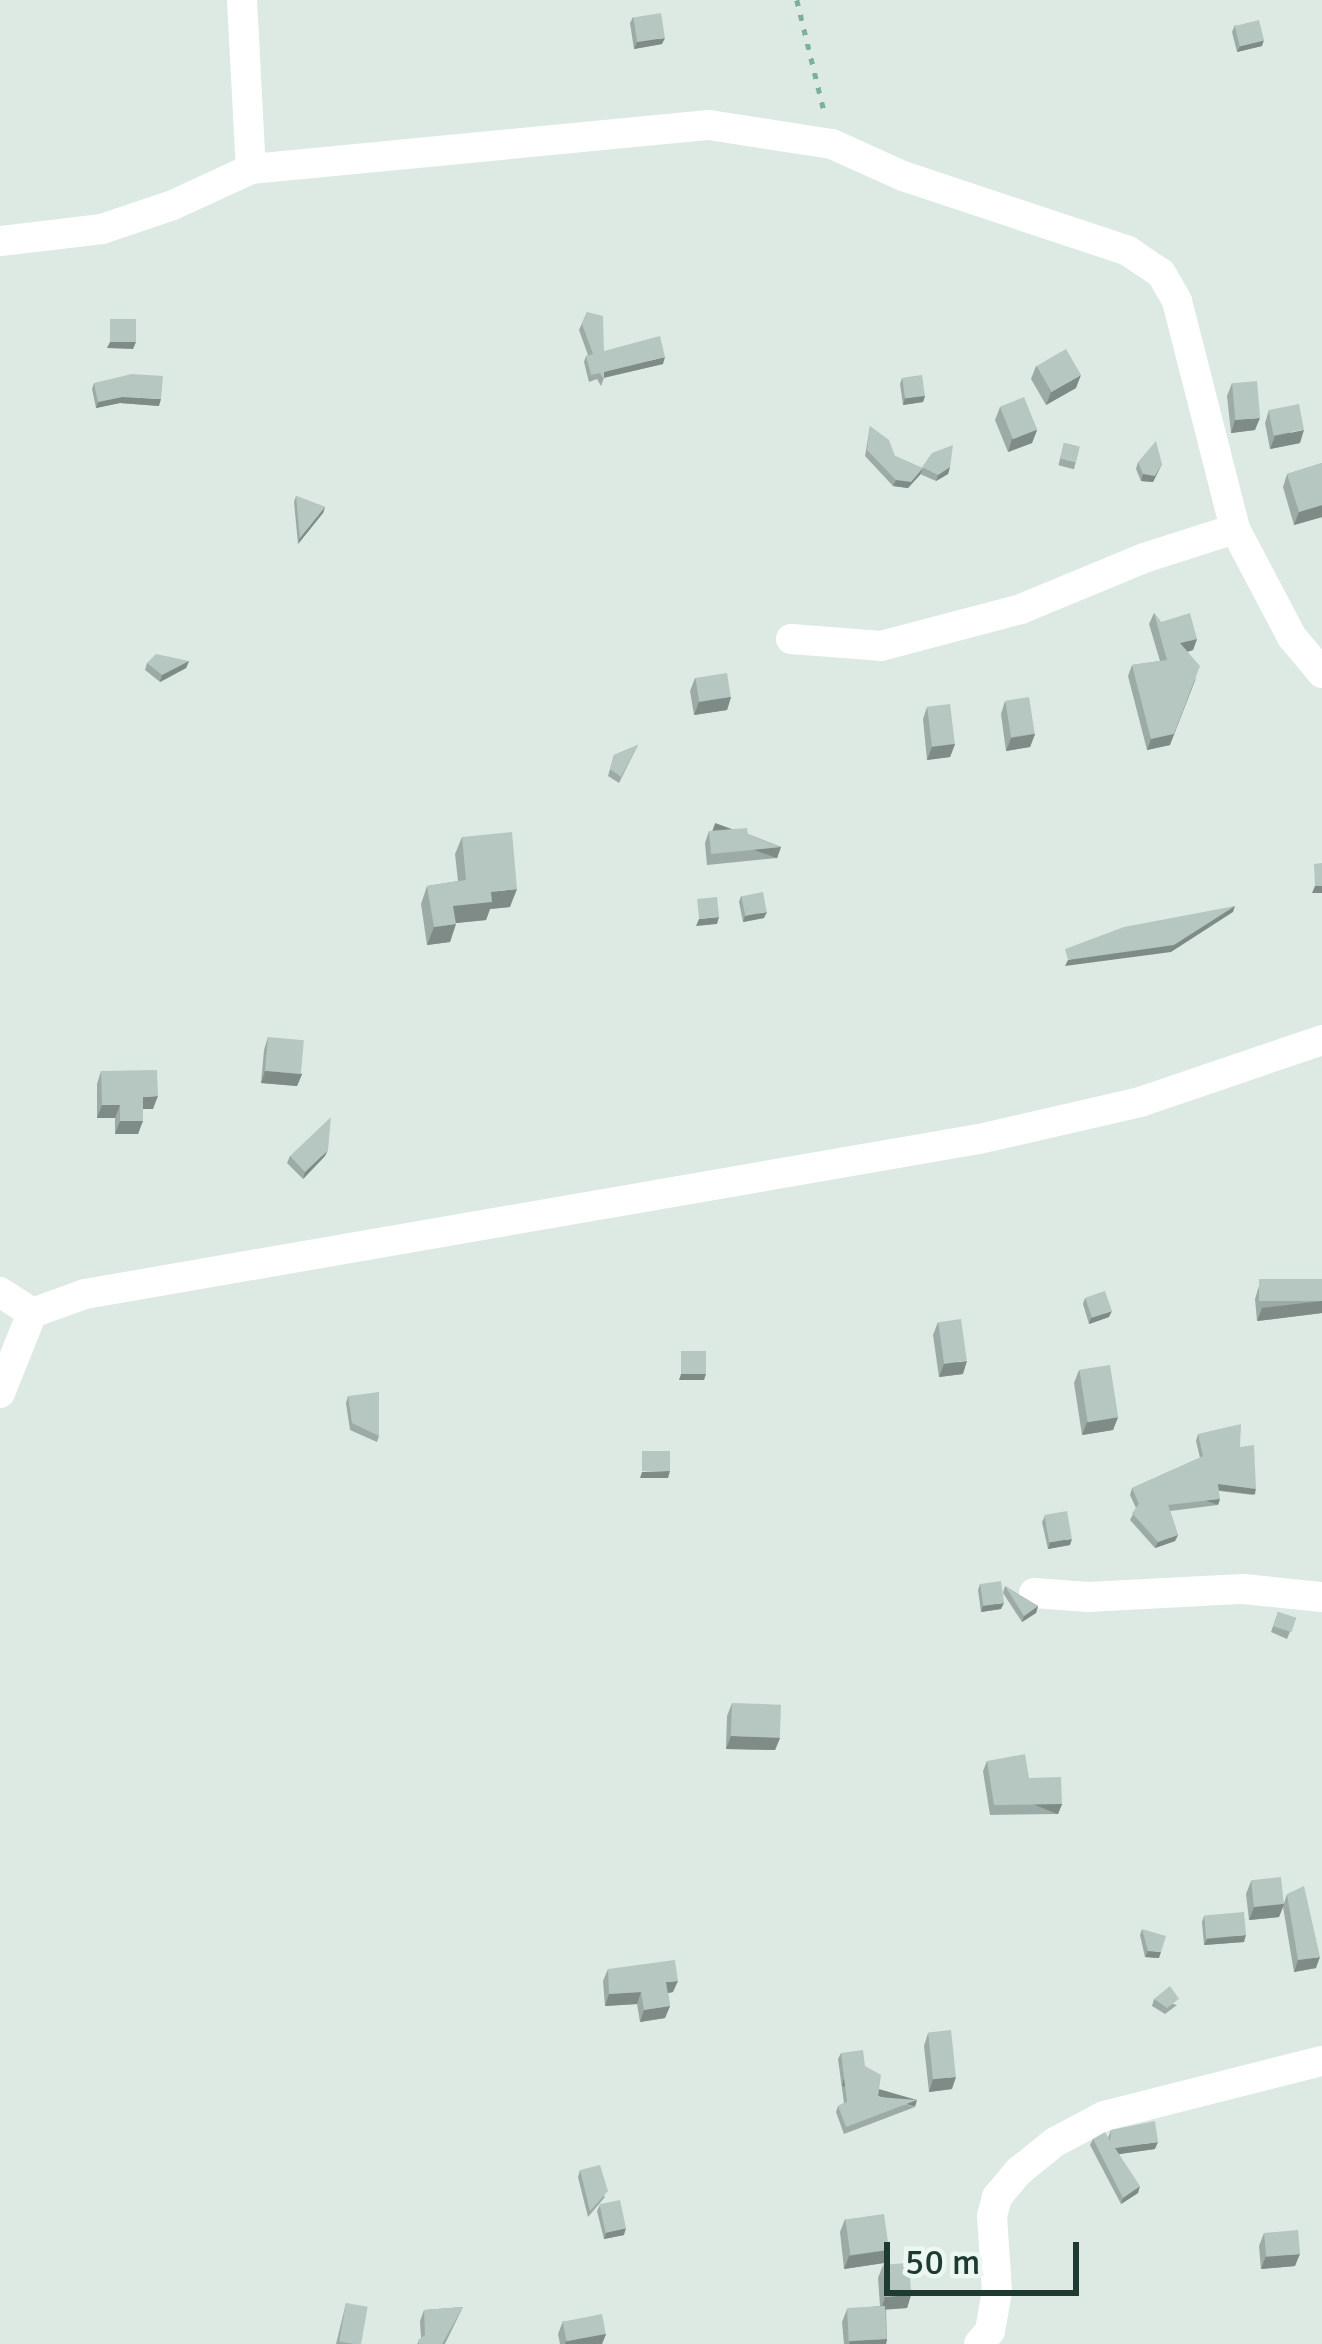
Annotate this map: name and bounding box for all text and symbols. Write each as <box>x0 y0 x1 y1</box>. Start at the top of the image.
scale bar <box>890 2218 1085 2292</box>
text: 50 m <box>905 2240 981 2285</box>

